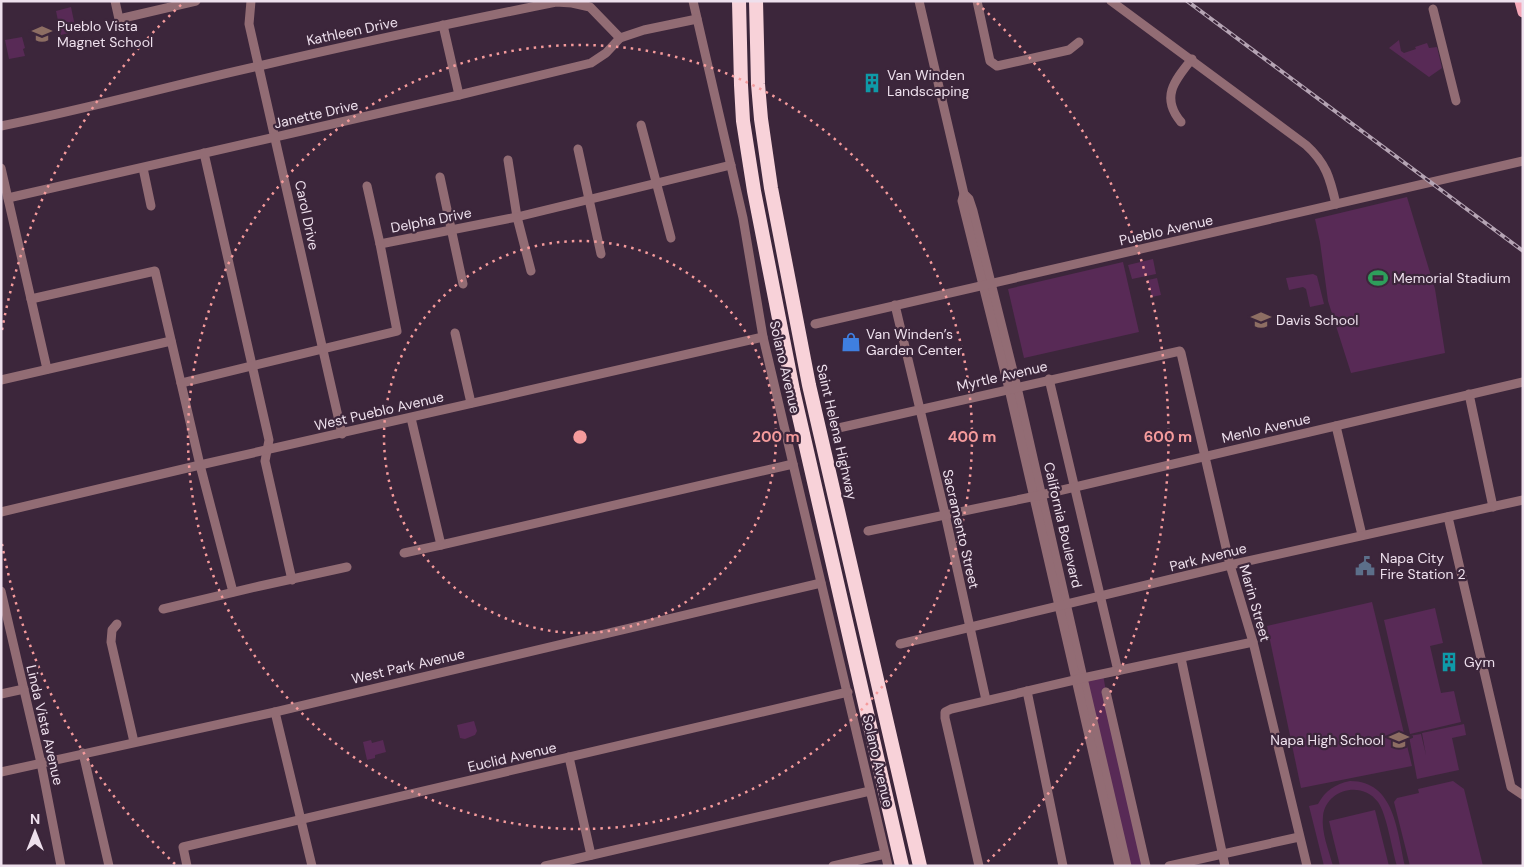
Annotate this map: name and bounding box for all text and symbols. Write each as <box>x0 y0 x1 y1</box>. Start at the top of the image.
street label: Kathleen Drive <box>305 13 399 49</box>
place label: Pueblo Vista Magnet School <box>57 17 153 51</box>
school or university icon: Pueblo Vista Magnet School <box>31 23 53 45</box>
place label: Van Winden Landscaping <box>887 66 970 100</box>
building icon: Van Winden Landscaping <box>861 72 883 94</box>
street label: Janette Drive <box>272 96 360 132</box>
street label: Carol Drive <box>291 178 323 252</box>
street label: Delpha Drive <box>389 203 473 237</box>
street label: Pueblo Avenue <box>1117 210 1215 250</box>
sports icon: Memorial Stadium <box>1367 267 1389 289</box>
place label: Memorial Stadium <box>1393 269 1510 287</box>
school or university icon: Davis School <box>1250 309 1272 331</box>
place label: Davis School <box>1276 311 1358 329</box>
street label: Solano Avenue <box>766 319 804 415</box>
place label: Van Winden’s Garden Center <box>866 325 962 359</box>
shop icon: Van Winden’s Garden Center <box>840 331 862 353</box>
street label: Myrtle Avenue <box>955 357 1049 395</box>
street label: Saint Helena Highway <box>813 362 861 502</box>
street label: West Pueblo Avenue <box>313 387 446 435</box>
street label: Menlo Avenue <box>1220 409 1312 447</box>
text: 200 m <box>752 427 800 447</box>
text: 400 m <box>948 427 996 447</box>
text: 600 m <box>1144 427 1192 447</box>
centre of rings <box>571 428 589 446</box>
street label: California Boulevard <box>1040 460 1086 590</box>
street label: Sacramento Street <box>939 468 983 590</box>
street label: Park Avenue <box>1168 539 1249 575</box>
place label: Napa City Fire Station 2 <box>1380 549 1465 583</box>
public building icon: Napa City Fire Station 2 <box>1354 555 1376 577</box>
street label: Marin Street <box>1235 562 1275 644</box>
street label: West Park Avenue <box>350 644 466 688</box>
building icon: Gym <box>1438 651 1460 673</box>
place label: Gym <box>1464 653 1495 671</box>
street label: Linda Vista Avenue <box>22 663 68 787</box>
street label: Solano Avenue <box>859 713 897 809</box>
school or university icon: Napa High School <box>1388 729 1410 751</box>
place label: Napa High School <box>1270 731 1384 749</box>
street label: Euclid Avenue <box>466 738 558 776</box>
north arrow <box>10 807 60 857</box>
text: N <box>30 810 40 828</box>

